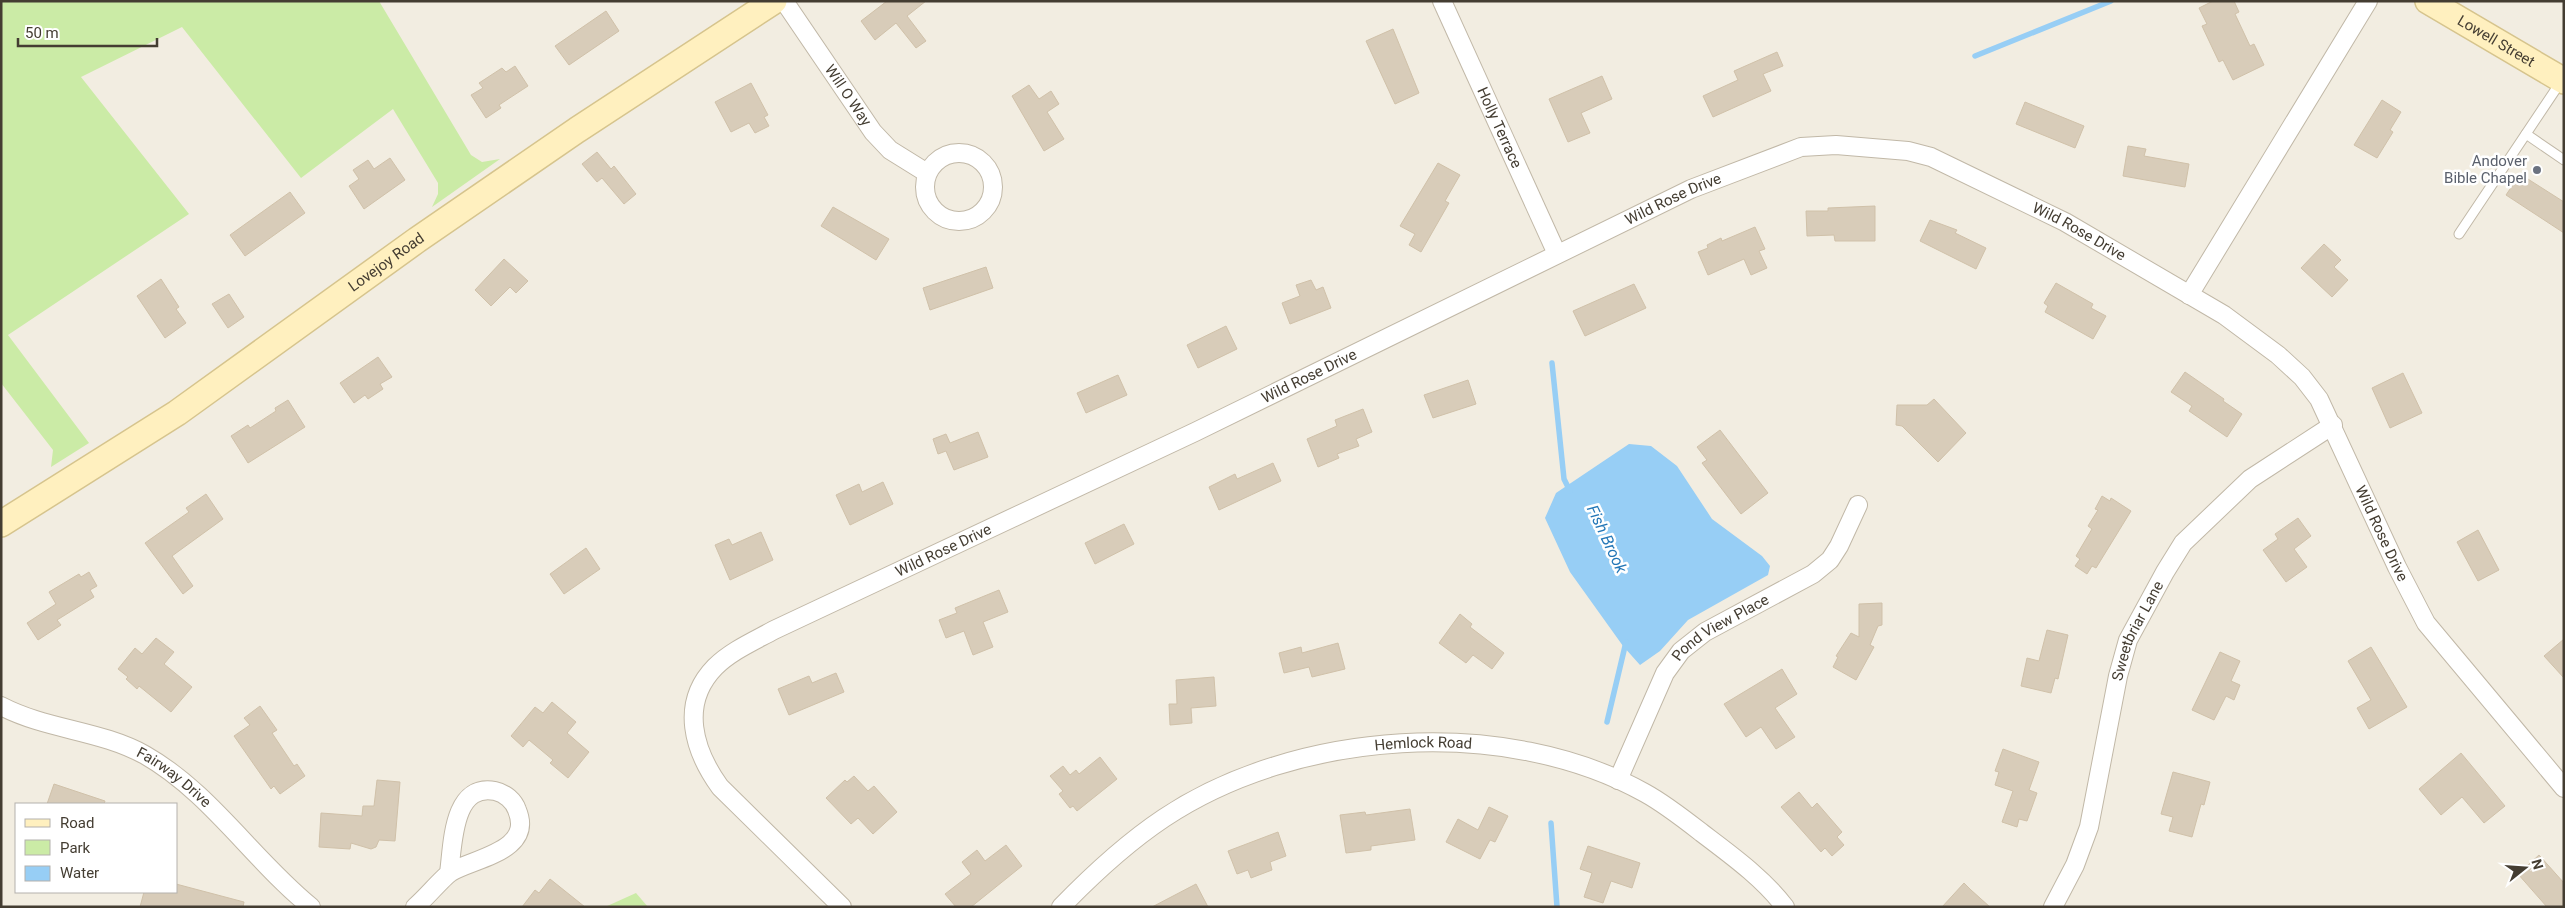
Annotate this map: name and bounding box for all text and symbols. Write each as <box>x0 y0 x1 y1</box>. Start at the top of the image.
street label: Lowell Street <box>2454 11 2538 71</box>
scale bar <box>18 15 156 47</box>
text: 50 m <box>25 24 59 42</box>
street label: Will O Way <box>821 61 875 129</box>
street label: Holly Terrace <box>1473 84 1526 171</box>
place label: Andover Bible Chapel <box>2444 152 2527 187</box>
marker: Andover Bible Chapel <box>2531 164 2543 176</box>
street label: Wild Rose Drive <box>1622 169 1724 229</box>
street label: Wild Rose Drive <box>2030 199 2129 265</box>
street label: Lovejoy Road <box>345 229 428 296</box>
street label: Wild Rose Drive <box>1259 345 1360 407</box>
street label: Wild Rose Drive <box>2351 483 2412 584</box>
water label: Fish Brook <box>1583 502 1632 577</box>
street label: Wild Rose Drive <box>893 520 994 581</box>
street label: Sweetbriar Lane <box>2108 578 2167 682</box>
street label: Pond View Place <box>1668 590 1772 664</box>
street label: Hemlock Road <box>1374 733 1473 754</box>
street label: Fairway Drive <box>134 743 215 811</box>
legend <box>15 803 178 893</box>
text: Road <box>60 814 94 832</box>
text: Park <box>60 839 91 857</box>
north arrow <box>2500 843 2550 893</box>
text: N <box>2528 857 2547 871</box>
text: Water <box>60 864 99 882</box>

